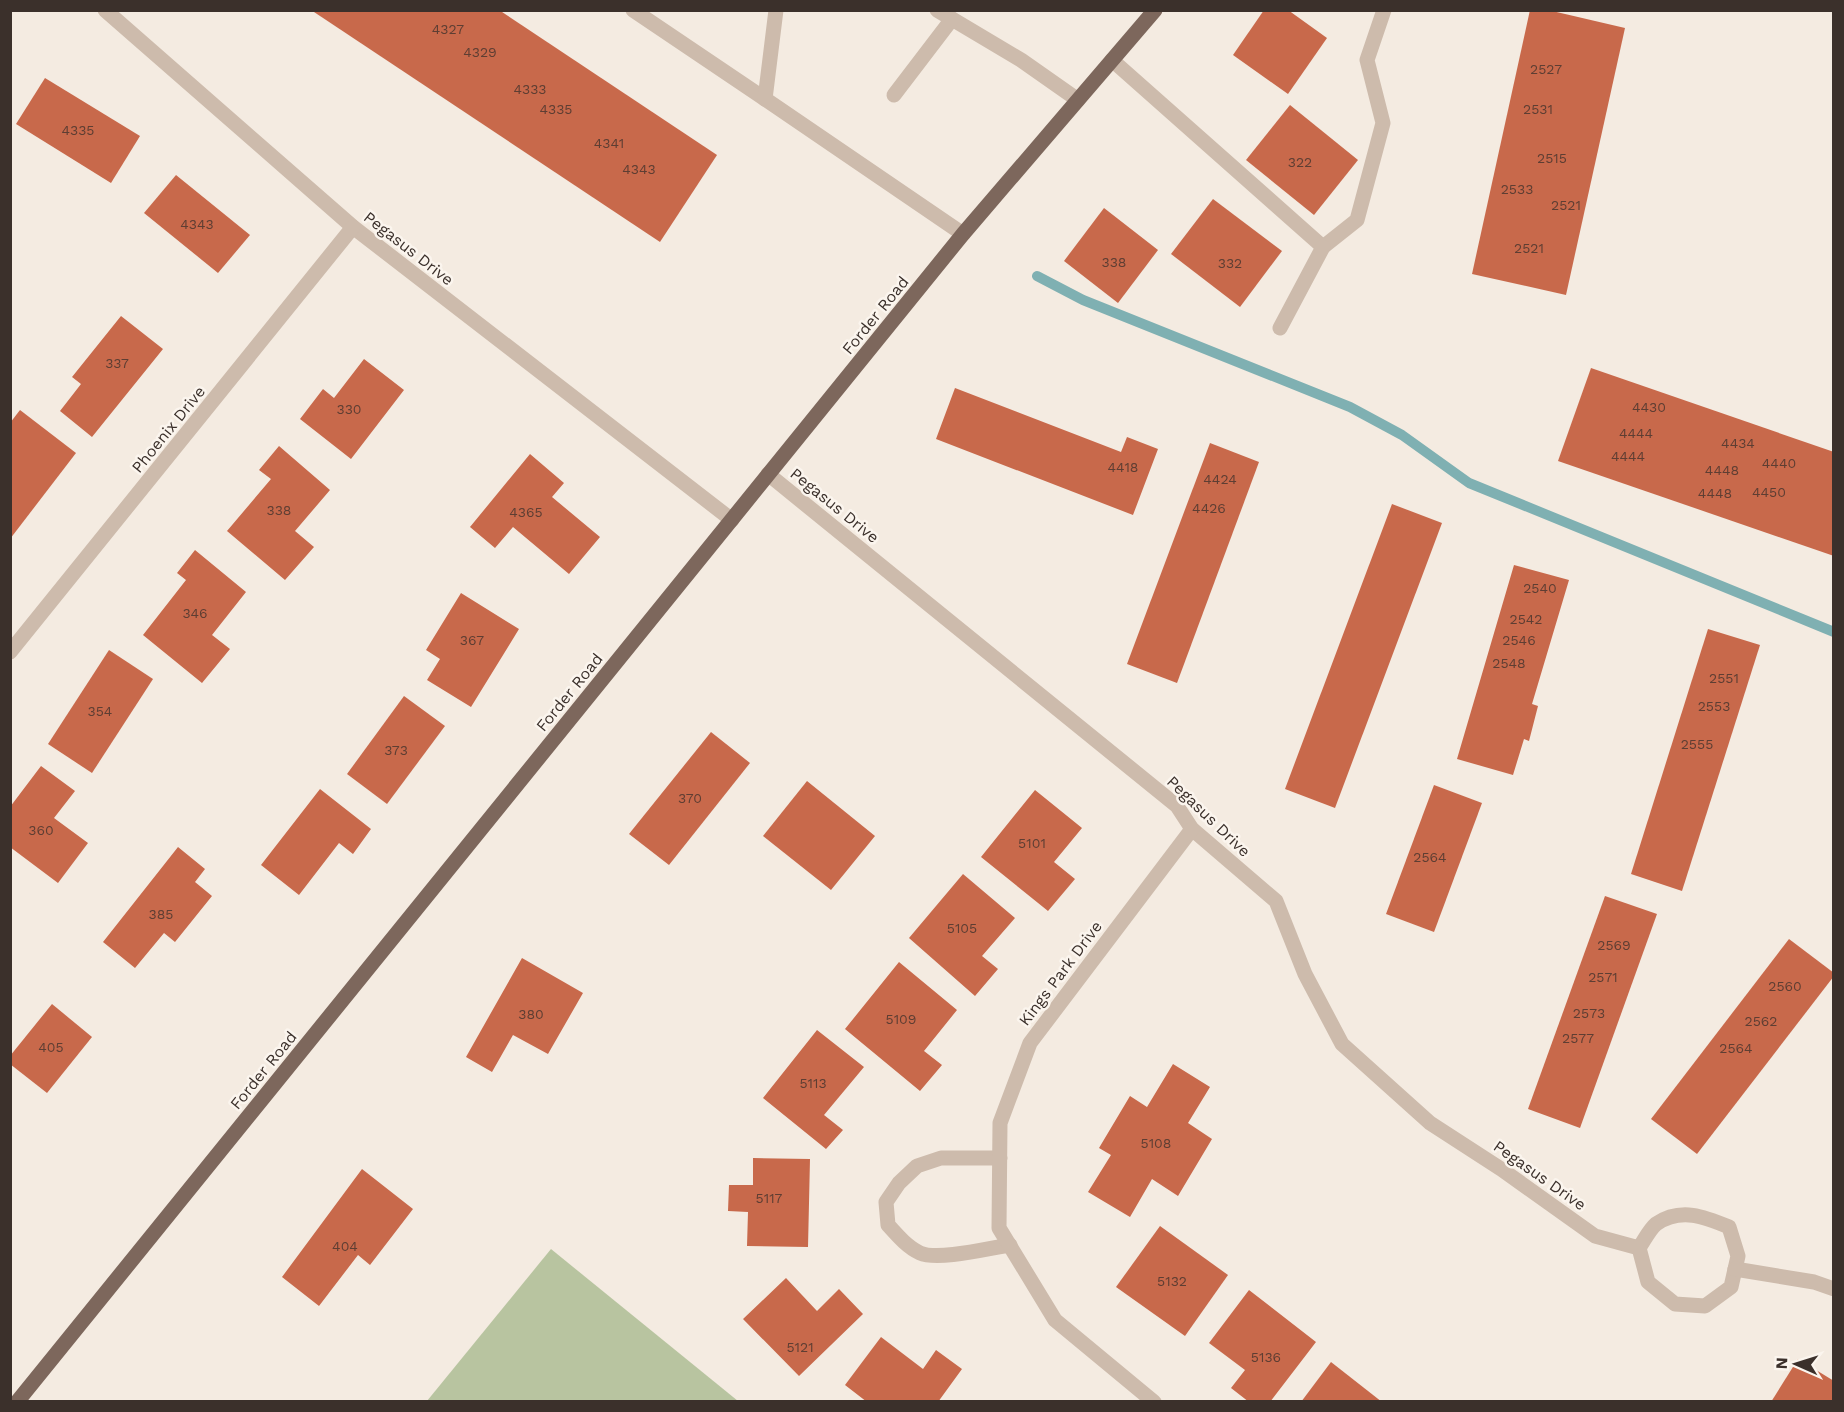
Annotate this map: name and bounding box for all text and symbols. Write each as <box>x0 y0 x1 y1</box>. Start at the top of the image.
house number: 4327 <box>432 21 464 37</box>
house number: 4329 <box>463 44 497 60</box>
house number: 2527 <box>1530 61 1562 77</box>
house number: 4333 <box>513 81 547 97</box>
house number: 4335 <box>539 101 573 117</box>
house number: 2531 <box>1523 101 1553 117</box>
house number: 4335 <box>61 122 95 138</box>
house number: 4341 <box>594 135 624 151</box>
house number: 2515 <box>1537 150 1567 166</box>
house number: 322 <box>1288 154 1312 170</box>
house number: 4343 <box>622 161 656 177</box>
house number: 2533 <box>1501 181 1533 197</box>
house number: 2521 <box>1551 197 1581 213</box>
street label: Pegasus Drive <box>360 208 457 289</box>
house number: 4343 <box>180 216 214 232</box>
house number: 2521 <box>1514 240 1544 256</box>
house number: 338 <box>1102 254 1126 270</box>
house number: 332 <box>1218 255 1242 271</box>
street label: Forder Road <box>838 273 913 358</box>
house number: 337 <box>105 355 129 371</box>
street label: Phoenix Drive <box>128 382 209 477</box>
house number: 4430 <box>1632 399 1666 415</box>
house number: 330 <box>336 401 362 417</box>
house number: 4444 <box>1619 425 1653 441</box>
house number: 4434 <box>1721 435 1755 451</box>
house number: 4444 <box>1611 448 1645 464</box>
house number: 4440 <box>1762 455 1796 471</box>
house number: 4418 <box>1108 459 1138 475</box>
house number: 4448 <box>1705 462 1739 478</box>
street label: Pegasus Drive <box>787 464 883 547</box>
house number: 4424 <box>1203 471 1237 487</box>
house number: 4450 <box>1752 484 1786 500</box>
house number: 4448 <box>1698 485 1732 501</box>
house number: 4426 <box>1192 500 1226 516</box>
house number: 338 <box>267 502 291 518</box>
house number: 4365 <box>509 504 543 520</box>
house number: 2540 <box>1523 580 1557 596</box>
house number: 346 <box>182 605 208 621</box>
house number: 2542 <box>1509 611 1543 627</box>
house number: 367 <box>460 632 484 648</box>
house number: 2546 <box>1502 632 1536 648</box>
street label: Forder Road <box>532 650 607 735</box>
house number: 2548 <box>1492 655 1526 671</box>
house number: 2551 <box>1709 670 1739 686</box>
house number: 2553 <box>1698 698 1730 714</box>
house number: 354 <box>88 703 112 719</box>
house number: 2555 <box>1681 736 1713 752</box>
house number: 373 <box>384 742 408 758</box>
street label: Pegasus Drive <box>1163 772 1254 861</box>
house number: 370 <box>678 790 702 806</box>
house number: 360 <box>28 822 54 838</box>
house number: 5101 <box>1018 835 1046 851</box>
house number: 2564 <box>1413 849 1447 865</box>
house number: 385 <box>149 906 173 922</box>
street label: Kings Park Drive <box>1015 917 1106 1029</box>
house number: 5105 <box>947 920 977 936</box>
house number: 2569 <box>1597 937 1631 953</box>
house number: 2571 <box>1588 969 1618 985</box>
house number: 2560 <box>1768 978 1802 994</box>
house number: 2573 <box>1573 1005 1605 1021</box>
house number: 380 <box>518 1006 544 1022</box>
house number: 5109 <box>886 1011 916 1027</box>
house number: 2562 <box>1745 1013 1777 1029</box>
street label: Forder Road <box>226 1028 301 1113</box>
house number: 2577 <box>1562 1030 1594 1046</box>
house number: 405 <box>38 1039 64 1055</box>
house number: 2564 <box>1719 1040 1753 1056</box>
house number: 5113 <box>799 1075 827 1091</box>
house number: 5108 <box>1141 1135 1171 1151</box>
street label: Pegasus Drive <box>1490 1137 1590 1214</box>
house number: 5117 <box>756 1190 783 1206</box>
house number: 404 <box>332 1238 358 1254</box>
house number: 5132 <box>1157 1273 1187 1289</box>
north arrow <box>1766 1334 1826 1394</box>
house number: 5121 <box>786 1339 814 1355</box>
house number: 5136 <box>1251 1349 1281 1365</box>
text: N <box>1772 1357 1791 1370</box>

